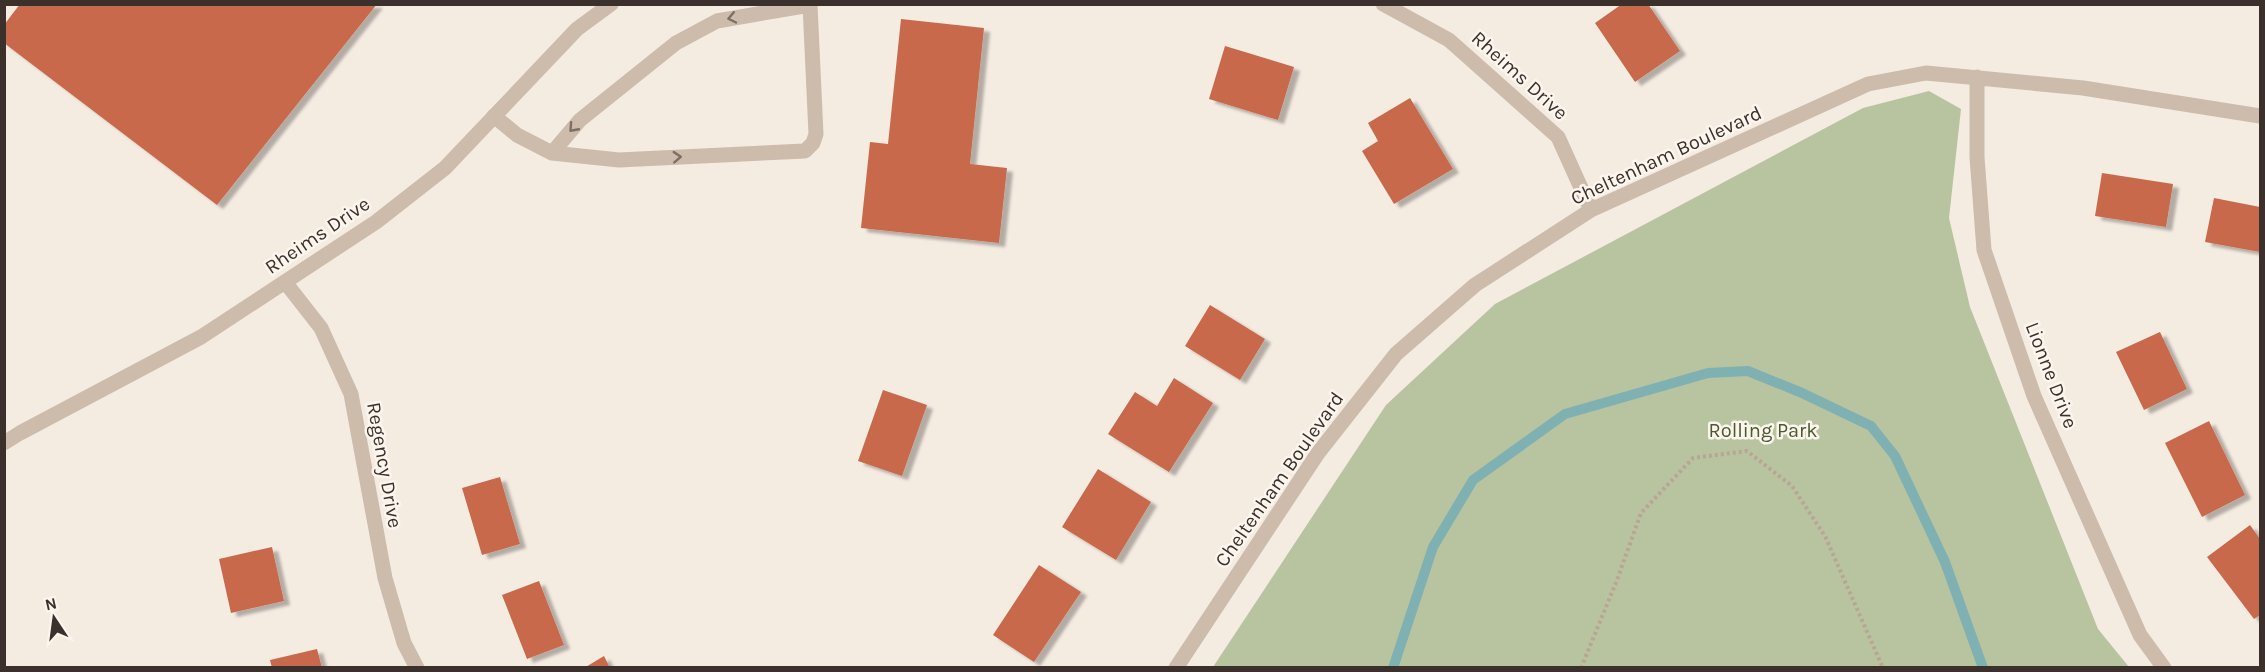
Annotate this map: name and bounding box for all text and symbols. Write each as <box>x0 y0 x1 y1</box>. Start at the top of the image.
one-way arrow <box>727 11 737 24</box>
street label: Rheims Drive <box>1467 26 1572 124</box>
street label: Cheltenham Boulevard <box>1567 101 1765 210</box>
one-way arrow <box>569 121 580 131</box>
one-way arrow <box>673 151 682 164</box>
street label: Rheims Drive <box>261 192 374 279</box>
street label: Lionne Drive <box>2021 319 2082 432</box>
street label: Cheltenham Boulevard <box>1210 387 1349 571</box>
street label: Regency Drive <box>362 400 407 530</box>
park label: Rolling Park <box>1708 419 1818 442</box>
north arrow <box>24 588 84 648</box>
text: N <box>43 593 58 614</box>

